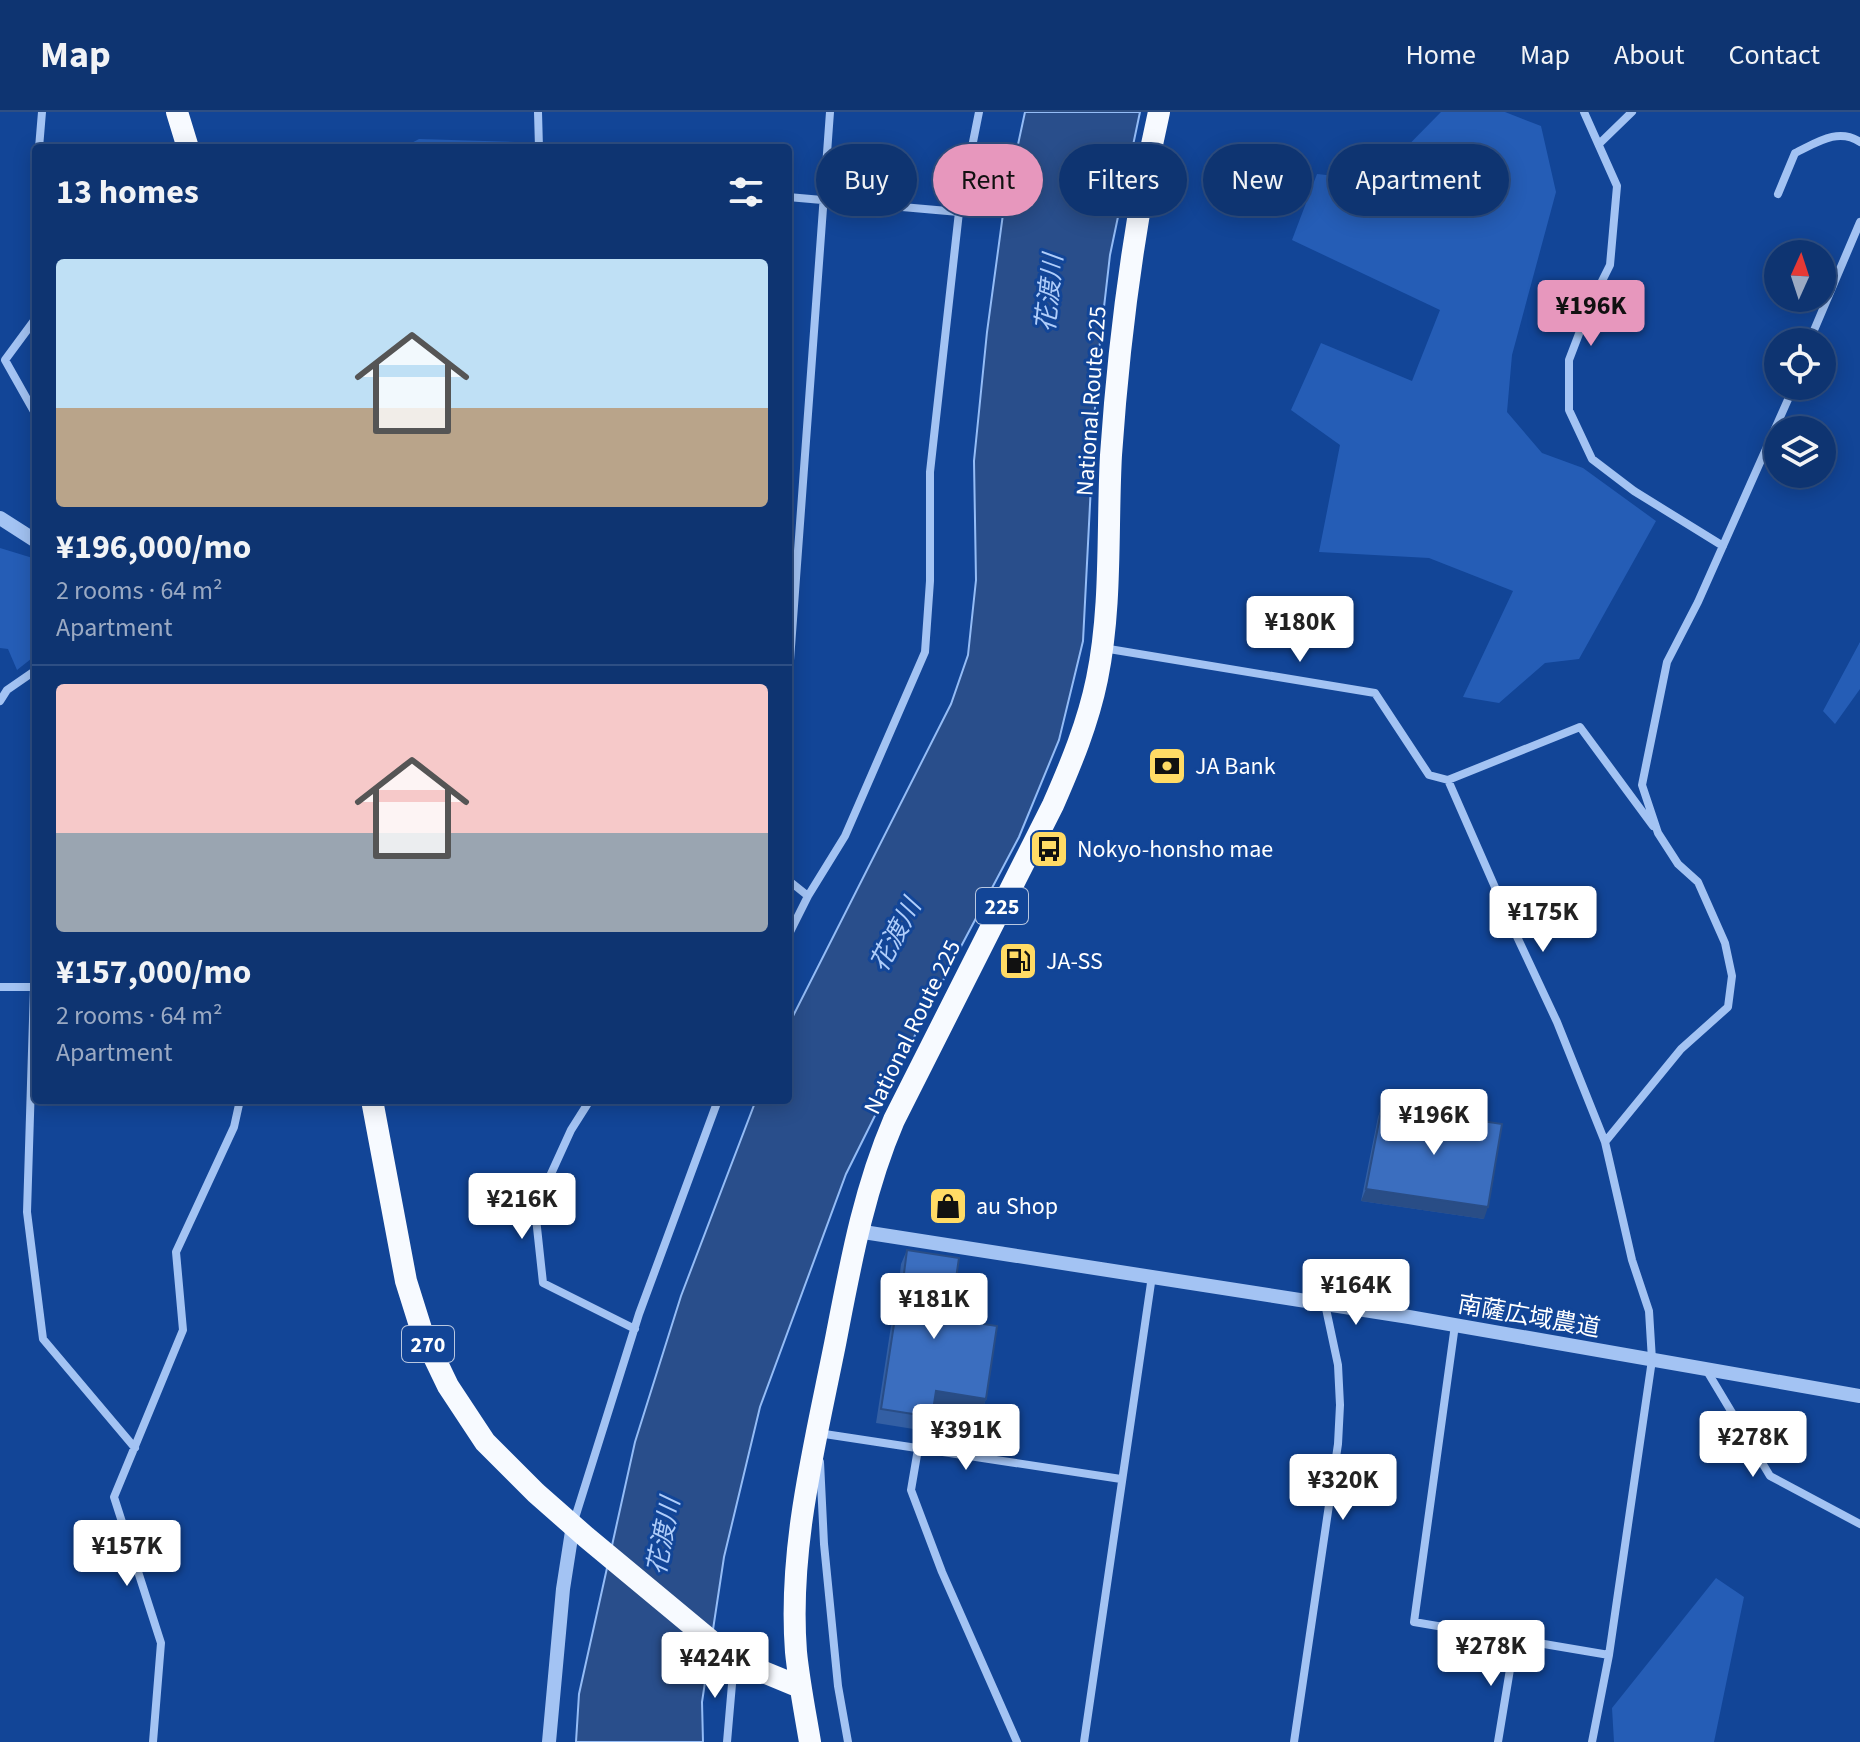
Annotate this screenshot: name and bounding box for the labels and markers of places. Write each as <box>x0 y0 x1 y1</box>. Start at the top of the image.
pin: ¥196K <box>1535 280 1647 348</box>
pin: ¥180K <box>1244 596 1356 664</box>
bank icon: JA Bank <box>1146 745 1188 787</box>
place label: JA Bank <box>1195 749 1276 784</box>
bus stop icon: Nokyo-honsho mae <box>1028 828 1070 870</box>
place label: Nokyo-honsho mae <box>1077 832 1273 867</box>
pin: ¥175K <box>1487 886 1599 954</box>
fuel station icon: JA-SS <box>997 940 1039 982</box>
place label: JA-SS <box>1046 944 1103 979</box>
pin: ¥196K <box>1378 1089 1490 1157</box>
pin: ¥216K <box>466 1173 578 1241</box>
shop icon: au Shop <box>927 1185 969 1227</box>
place label: au Shop <box>976 1189 1058 1224</box>
pin: ¥164K <box>1300 1259 1412 1327</box>
pin: ¥181K <box>878 1273 990 1341</box>
pin: ¥391K <box>910 1404 1022 1472</box>
pin: ¥278K <box>1697 1411 1809 1479</box>
pin: ¥320K <box>1287 1454 1399 1522</box>
pin: ¥157K <box>71 1520 183 1588</box>
pin: ¥278K <box>1435 1620 1547 1688</box>
pin: ¥424K <box>659 1632 771 1700</box>

